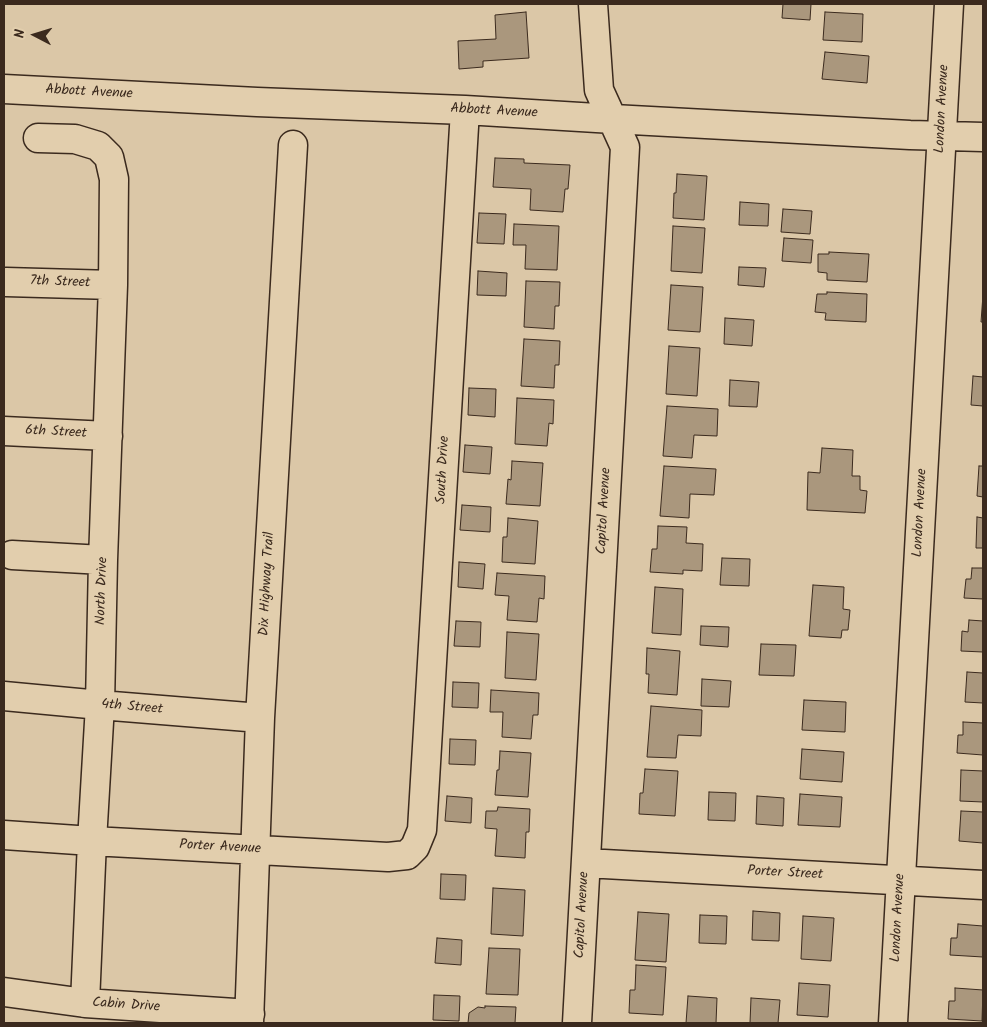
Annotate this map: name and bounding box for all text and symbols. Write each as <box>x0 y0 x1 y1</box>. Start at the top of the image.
north arrow <box>10 10 60 60</box>
text: N <box>9 28 31 39</box>
street label: London Avenue <box>932 64 954 154</box>
street label: Abbott Avenue <box>45 82 133 104</box>
street label: Abbott Avenue <box>450 101 538 123</box>
street label: 7th Street <box>29 274 91 292</box>
street label: 6th Street <box>25 423 87 443</box>
street label: South Drive <box>434 435 454 505</box>
street label: Capitol Avenue <box>594 467 616 555</box>
street label: London Avenue <box>910 468 932 558</box>
street label: Dix Highway Trail <box>257 531 279 637</box>
street label: North Drive <box>93 557 113 625</box>
street label: 4th Street <box>101 697 163 719</box>
street label: Porter Avenue <box>179 837 261 859</box>
street label: Porter Street <box>747 864 823 884</box>
street label: Capitol Avenue <box>572 871 594 959</box>
street label: London Avenue <box>888 873 910 963</box>
street label: Cabin Drive <box>92 995 160 1017</box>

